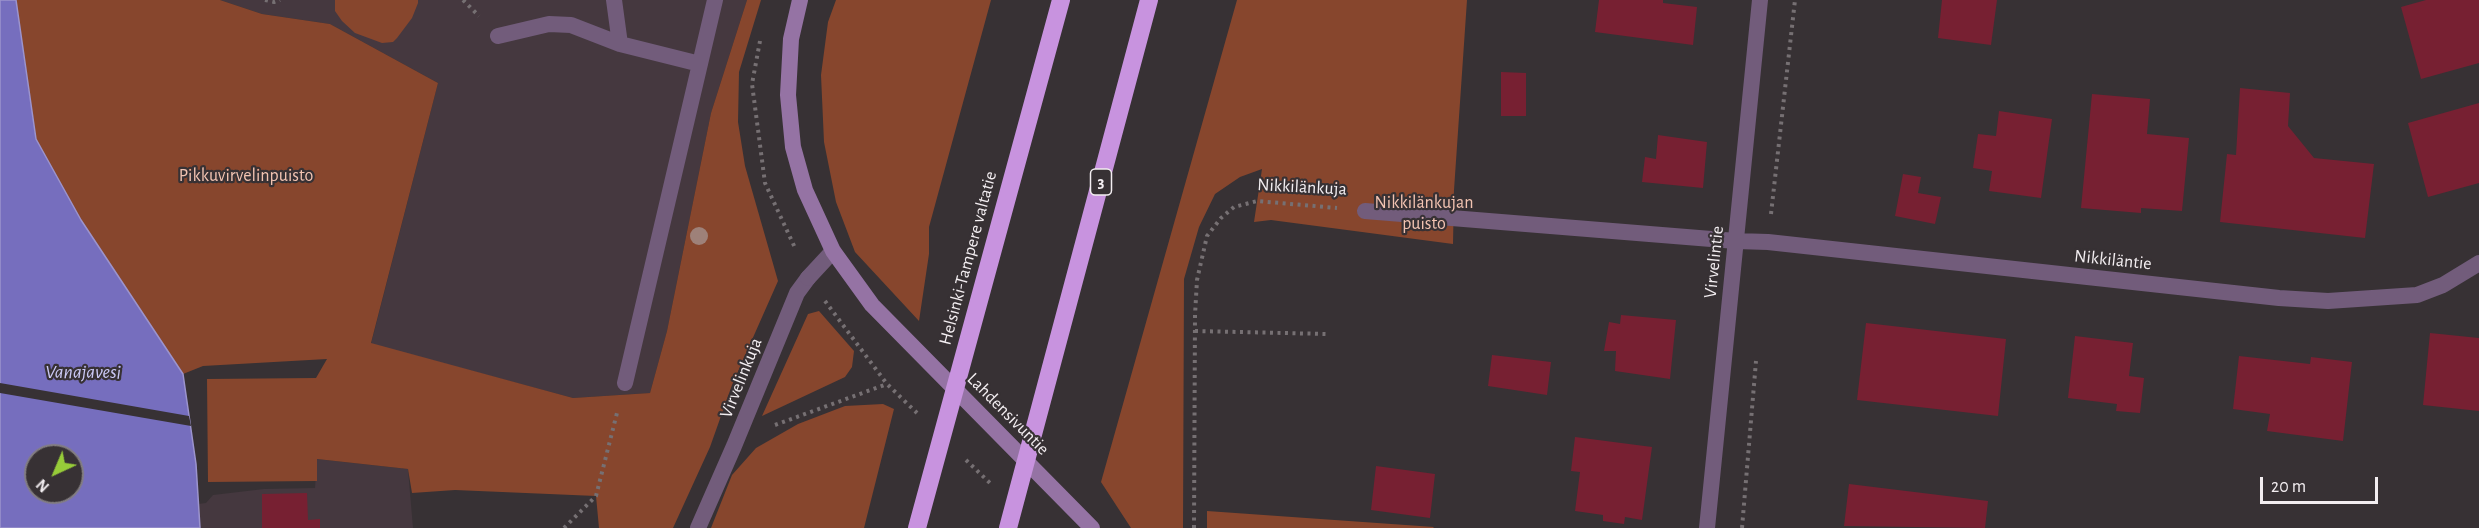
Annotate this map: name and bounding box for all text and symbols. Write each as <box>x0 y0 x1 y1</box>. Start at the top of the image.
park label: Pikkuvirvelinpuisto <box>179 165 313 187</box>
street label: Helsinki-Tampere valtatie <box>934 169 1002 347</box>
road number: 3 <box>1090 169 1112 195</box>
street label: Nikkilänkuja <box>1257 174 1347 200</box>
park label: Nikkilänkujan puisto <box>1375 192 1473 234</box>
street label: Virvelintie <box>1699 225 1729 299</box>
street label: Nikkiläntie <box>2073 245 2153 275</box>
street label: Virvelinkuja <box>715 335 767 421</box>
water label: Vanajavesi <box>45 360 121 384</box>
street label: Lahdensivuntie <box>962 368 1054 460</box>
north arrow <box>24 444 84 504</box>
scale bar <box>2263 465 2382 503</box>
text: N <box>33 476 52 495</box>
text: 20 m <box>2271 478 2306 496</box>

